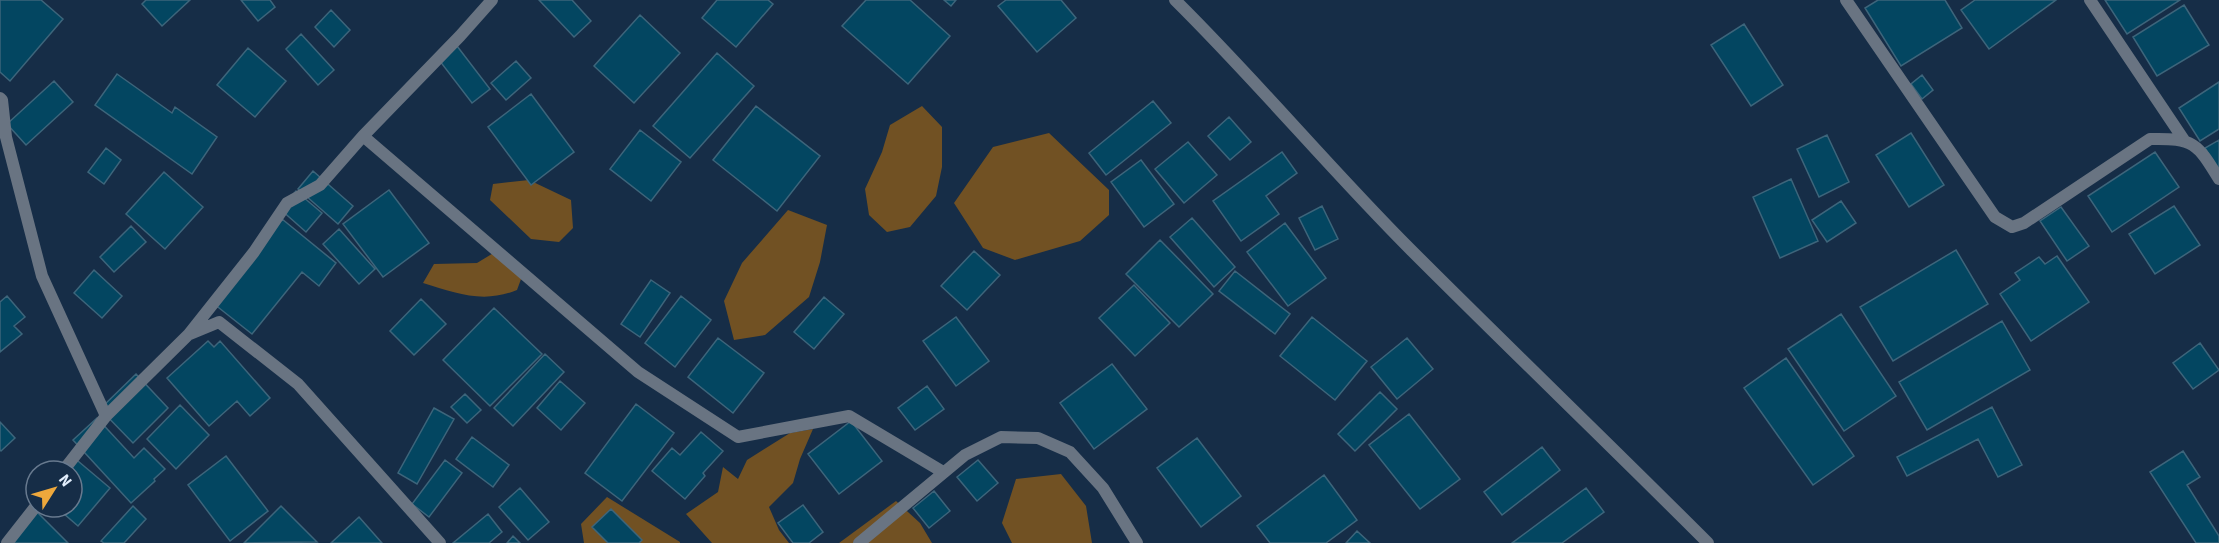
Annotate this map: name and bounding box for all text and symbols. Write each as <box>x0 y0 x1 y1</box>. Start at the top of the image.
north arrow <box>24 459 84 519</box>
text: N <box>53 470 77 491</box>

